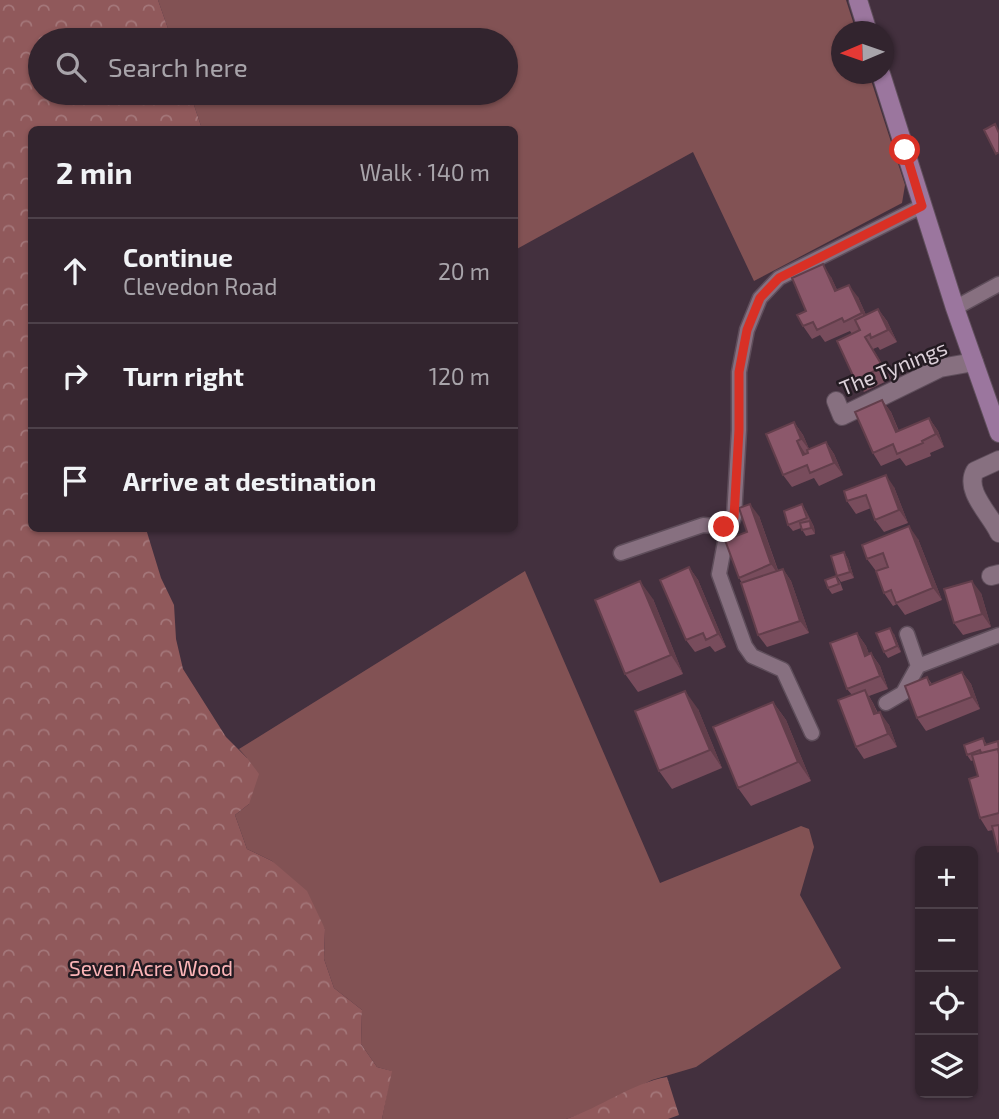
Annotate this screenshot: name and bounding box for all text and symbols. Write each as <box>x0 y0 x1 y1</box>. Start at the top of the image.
north arrow <box>831 21 894 84</box>
search box <box>28 28 518 105</box>
icon: search <box>52 48 90 86</box>
text: Search here <box>108 51 248 82</box>
route start <box>889 134 920 165</box>
text: 2 min <box>56 154 133 190</box>
text: Walk · 140 m <box>359 158 490 186</box>
text: Continue <box>123 241 233 272</box>
icon: ahead <box>56 252 94 290</box>
text: 20 m <box>438 257 490 285</box>
text: Clevedon Road <box>123 272 277 300</box>
street label: The Tynings <box>836 334 950 400</box>
icon: right <box>56 357 94 395</box>
text: Turn right <box>123 360 244 391</box>
text: 120 m <box>429 362 490 390</box>
icon: arrive <box>56 462 94 500</box>
text: Arrive at destination <box>123 465 376 496</box>
route end <box>708 511 739 542</box>
map controls <box>915 846 978 1098</box>
button: + <box>915 846 978 909</box>
button: − <box>915 909 978 972</box>
park label: Seven Acre Wood <box>69 955 233 980</box>
button: locate <box>915 972 978 1035</box>
button: layers <box>915 1035 978 1098</box>

